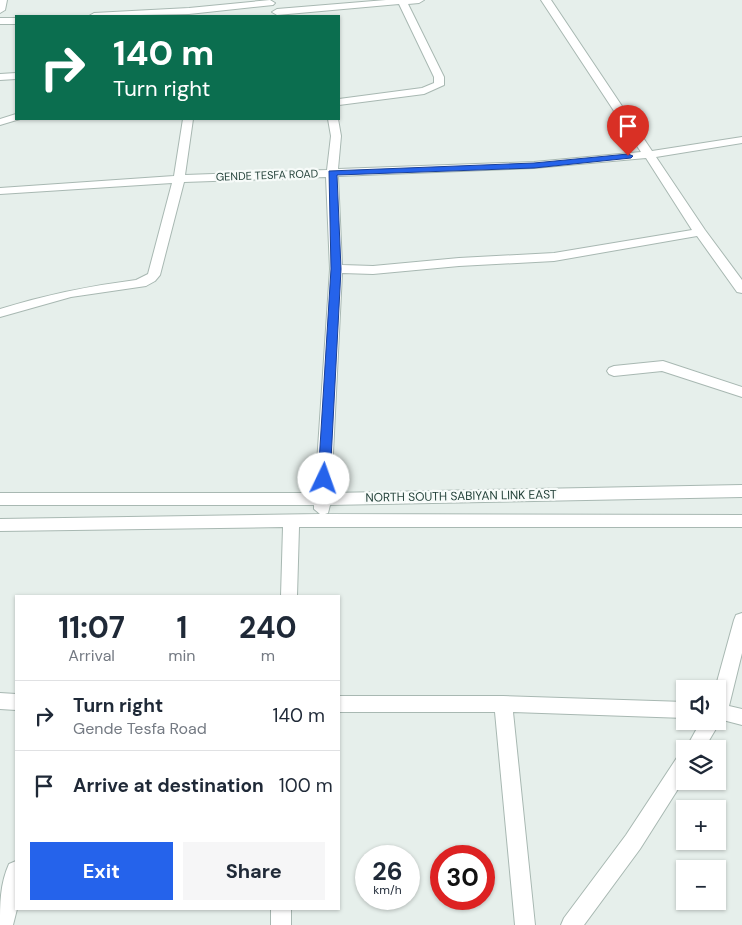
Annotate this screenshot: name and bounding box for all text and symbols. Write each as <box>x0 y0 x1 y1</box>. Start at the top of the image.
text: 140 m <box>113 30 214 76</box>
icon: right <box>30 35 95 100</box>
text: Turn right <box>113 74 210 103</box>
pin <box>607 105 649 156</box>
icon: arrive <box>614 112 642 140</box>
street label: GENDE TESFA ROAD <box>216 166 319 184</box>
position arrow <box>297 452 349 504</box>
street label: NORTH SOUTH SABIYAN LINK EAST <box>365 486 557 506</box>
text: 11:07 <box>58 608 125 647</box>
text: 1 <box>176 608 187 647</box>
text: 240 <box>239 608 297 647</box>
text: Arrival <box>68 645 115 666</box>
text: min <box>168 645 196 666</box>
text: m <box>261 645 275 666</box>
map controls <box>676 680 726 910</box>
button: sound <box>676 680 726 730</box>
text: Turn right <box>73 693 163 718</box>
icon: right <box>30 702 58 730</box>
text: 140 m <box>273 703 325 728</box>
text: Gende Tesfa Road <box>73 718 207 739</box>
button: layers <box>676 740 726 790</box>
icon: arrive <box>30 772 58 800</box>
text: Arrive at destination <box>73 773 264 798</box>
text: 100 m <box>279 773 333 798</box>
button: + <box>676 800 726 850</box>
button: Exit <box>30 842 173 900</box>
button: Share <box>183 842 325 900</box>
speed limit sign: 30 <box>430 845 495 910</box>
text: 26 <box>372 855 403 888</box>
button: − <box>676 860 726 910</box>
text: km/h <box>373 882 402 898</box>

